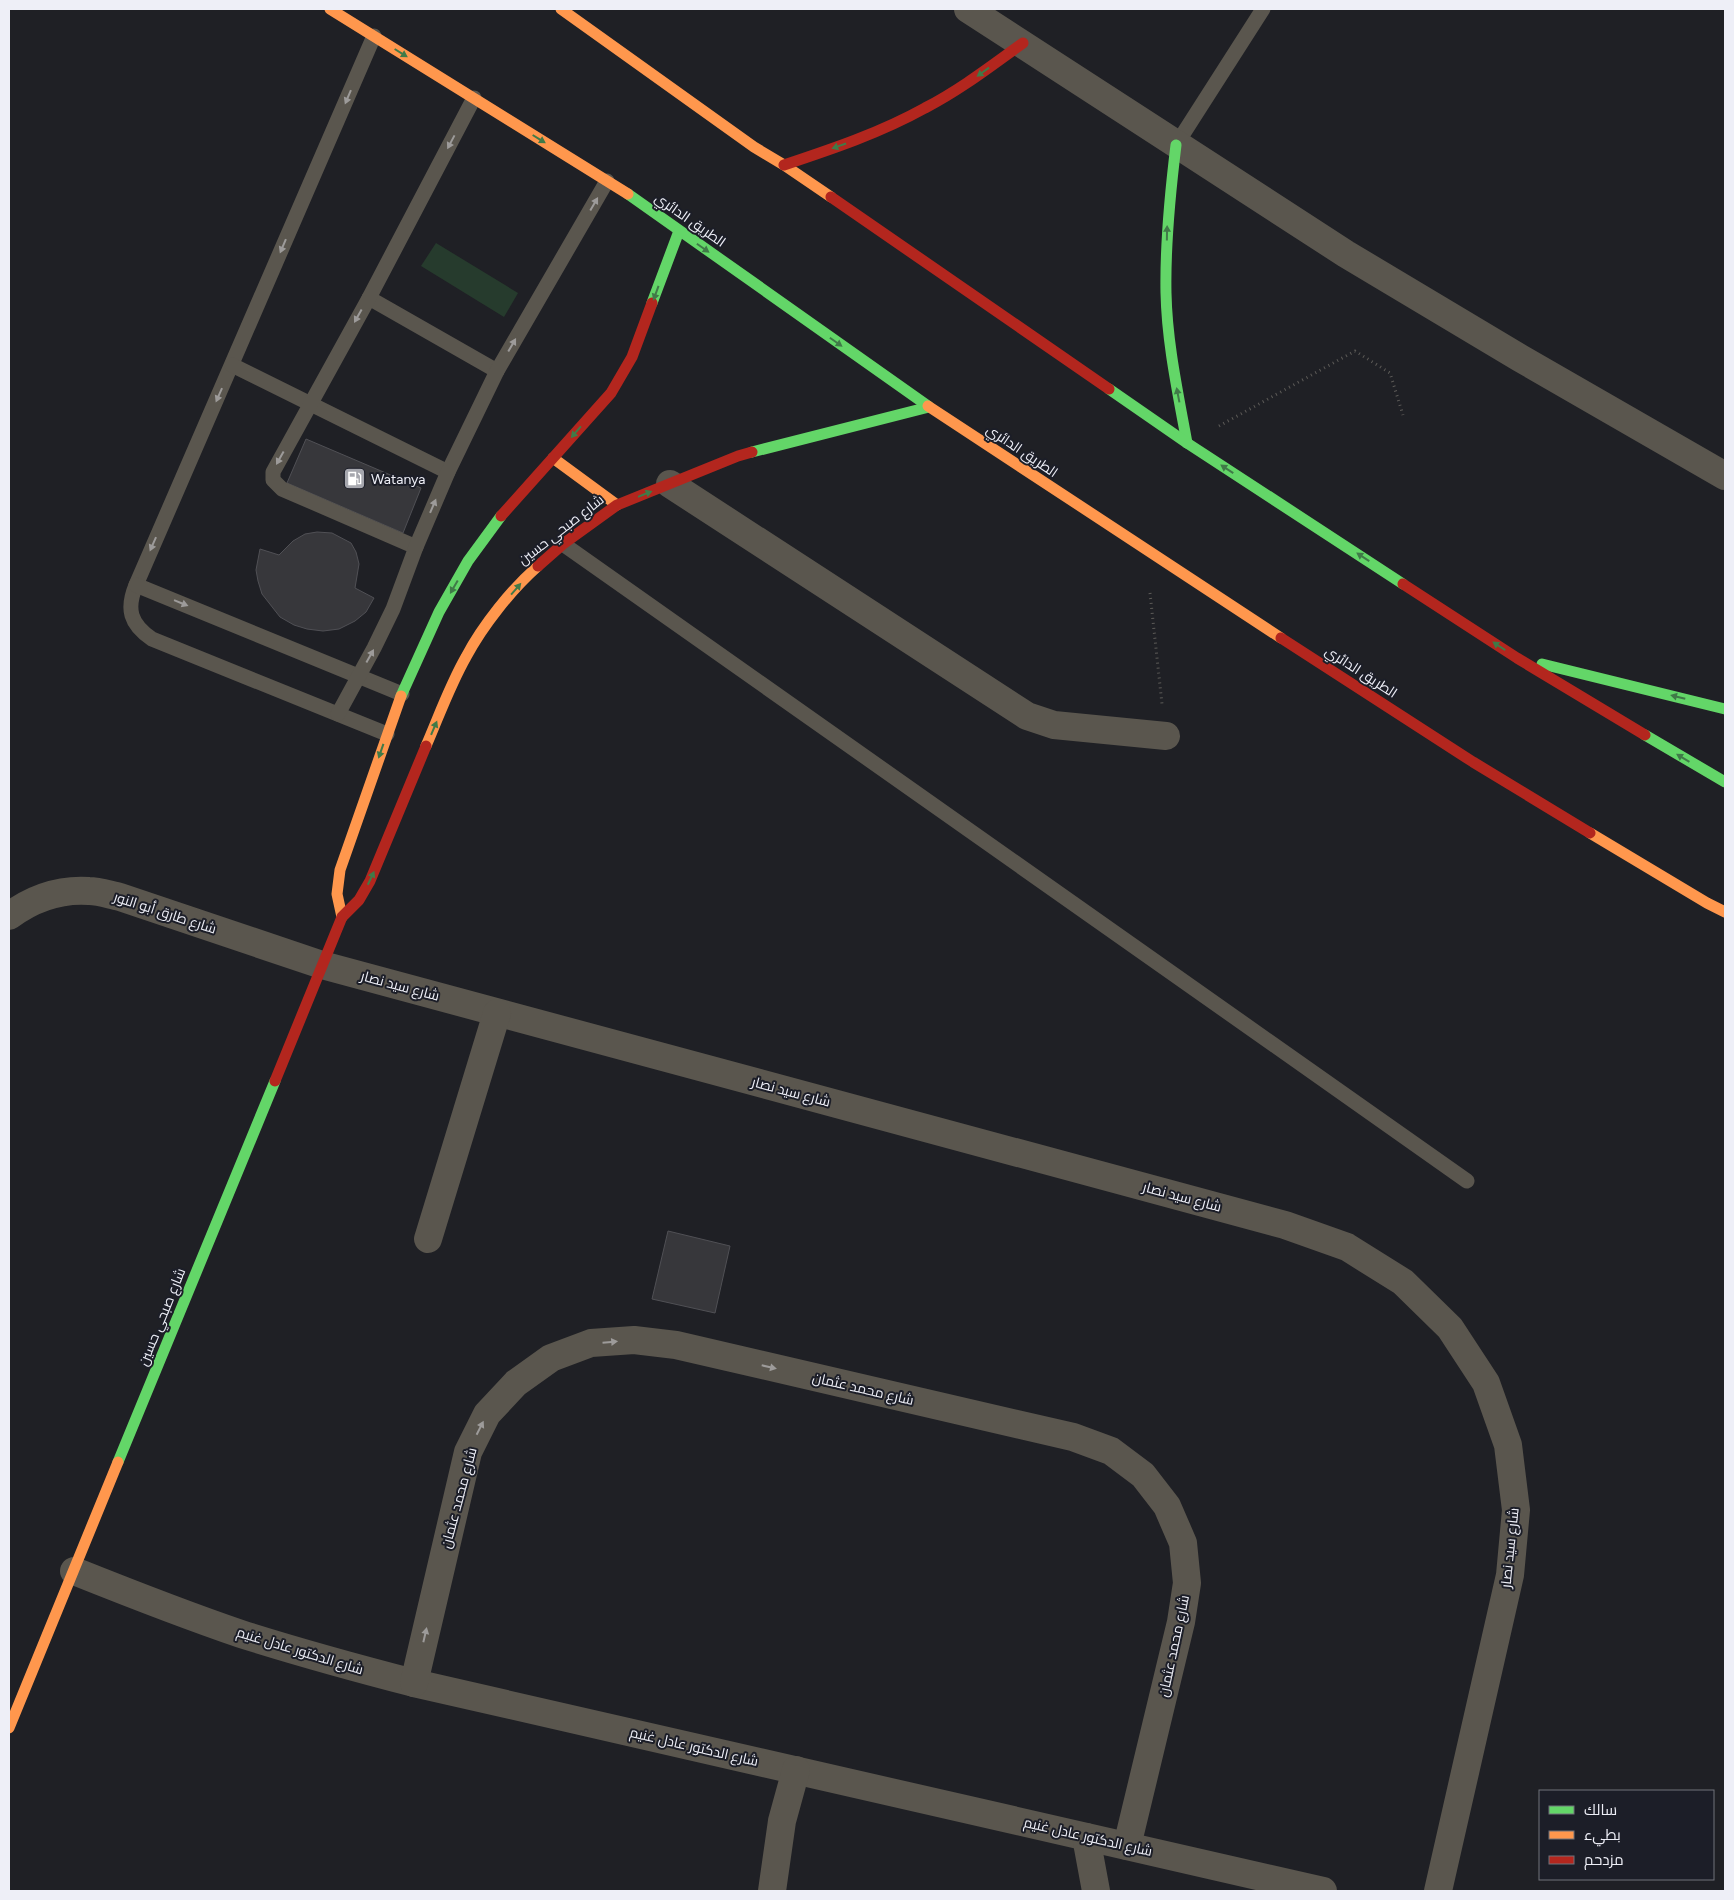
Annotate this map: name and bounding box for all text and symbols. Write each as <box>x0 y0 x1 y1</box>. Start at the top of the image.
one-way arrow <box>394 48 407 58</box>
one-way arrow <box>977 66 990 77</box>
one-way arrow <box>343 90 351 104</box>
one-way arrow <box>447 134 455 149</box>
one-way arrow <box>532 134 545 143</box>
one-way arrow <box>832 143 847 151</box>
street label: الطريق الدائري <box>650 189 729 253</box>
one-way arrow <box>590 197 598 212</box>
one-way arrow <box>1163 225 1171 241</box>
one-way arrow <box>279 239 287 253</box>
one-way arrow <box>696 243 710 253</box>
one-way arrow <box>652 286 659 301</box>
one-way arrow <box>354 309 363 323</box>
one-way arrow <box>829 337 843 347</box>
one-way arrow <box>508 338 517 351</box>
one-way arrow <box>214 388 222 402</box>
one-way arrow <box>1174 388 1182 403</box>
street label: الطريق الدائري <box>981 421 1061 484</box>
one-way arrow <box>570 425 581 438</box>
one-way arrow <box>275 451 284 465</box>
one-way arrow <box>1220 464 1233 474</box>
fuel station icon: Watanya <box>343 467 367 491</box>
place label: Watanya <box>371 471 425 488</box>
one-way arrow <box>638 490 653 498</box>
street label: شارع صبحي حسين <box>515 491 609 571</box>
one-way arrow <box>430 499 438 513</box>
one-way arrow <box>149 537 157 551</box>
one-way arrow <box>1356 553 1369 562</box>
one-way arrow <box>449 580 458 593</box>
one-way arrow <box>510 583 521 596</box>
one-way arrow <box>174 600 188 608</box>
one-way arrow <box>1492 641 1506 651</box>
street label: الطريق الدائري <box>1320 642 1400 704</box>
one-way arrow <box>366 649 374 663</box>
one-way arrow <box>1670 693 1685 701</box>
one-way arrow <box>430 721 438 736</box>
one-way arrow <box>377 744 385 759</box>
one-way arrow <box>1676 753 1689 762</box>
one-way arrow <box>367 871 375 885</box>
street label: شارع طارق أبو النور <box>111 887 219 938</box>
street label: شارع سيد نصار <box>358 967 441 1005</box>
street label: شارع سيد نصار <box>749 1073 832 1111</box>
street label: شارع سيد نصار <box>1140 1178 1223 1216</box>
street label: شارع صبحي حسين <box>135 1266 192 1370</box>
one-way arrow <box>602 1337 618 1345</box>
one-way arrow <box>762 1363 777 1371</box>
street label: شارع محمد عثمان <box>811 1369 915 1409</box>
one-way arrow <box>476 1421 484 1435</box>
street label: شارع محمد عثمان <box>437 1446 481 1550</box>
street label: شارع سيد نصار <box>1497 1507 1523 1590</box>
street label: شارع محمد عثمان <box>1155 1594 1193 1698</box>
street label: شارع الدكتور عادل غنيم <box>234 1624 365 1679</box>
one-way arrow <box>421 1628 429 1643</box>
street label: شارع الدكتور عادل غنيم <box>628 1724 760 1771</box>
legend <box>1539 1790 1714 1880</box>
text: سالك <box>1584 1801 1617 1819</box>
street label: شارع الدكتور عادل غنيم <box>1022 1814 1154 1861</box>
text: بطيء <box>1584 1826 1621 1847</box>
text: مزدحم <box>1584 1851 1624 1870</box>

